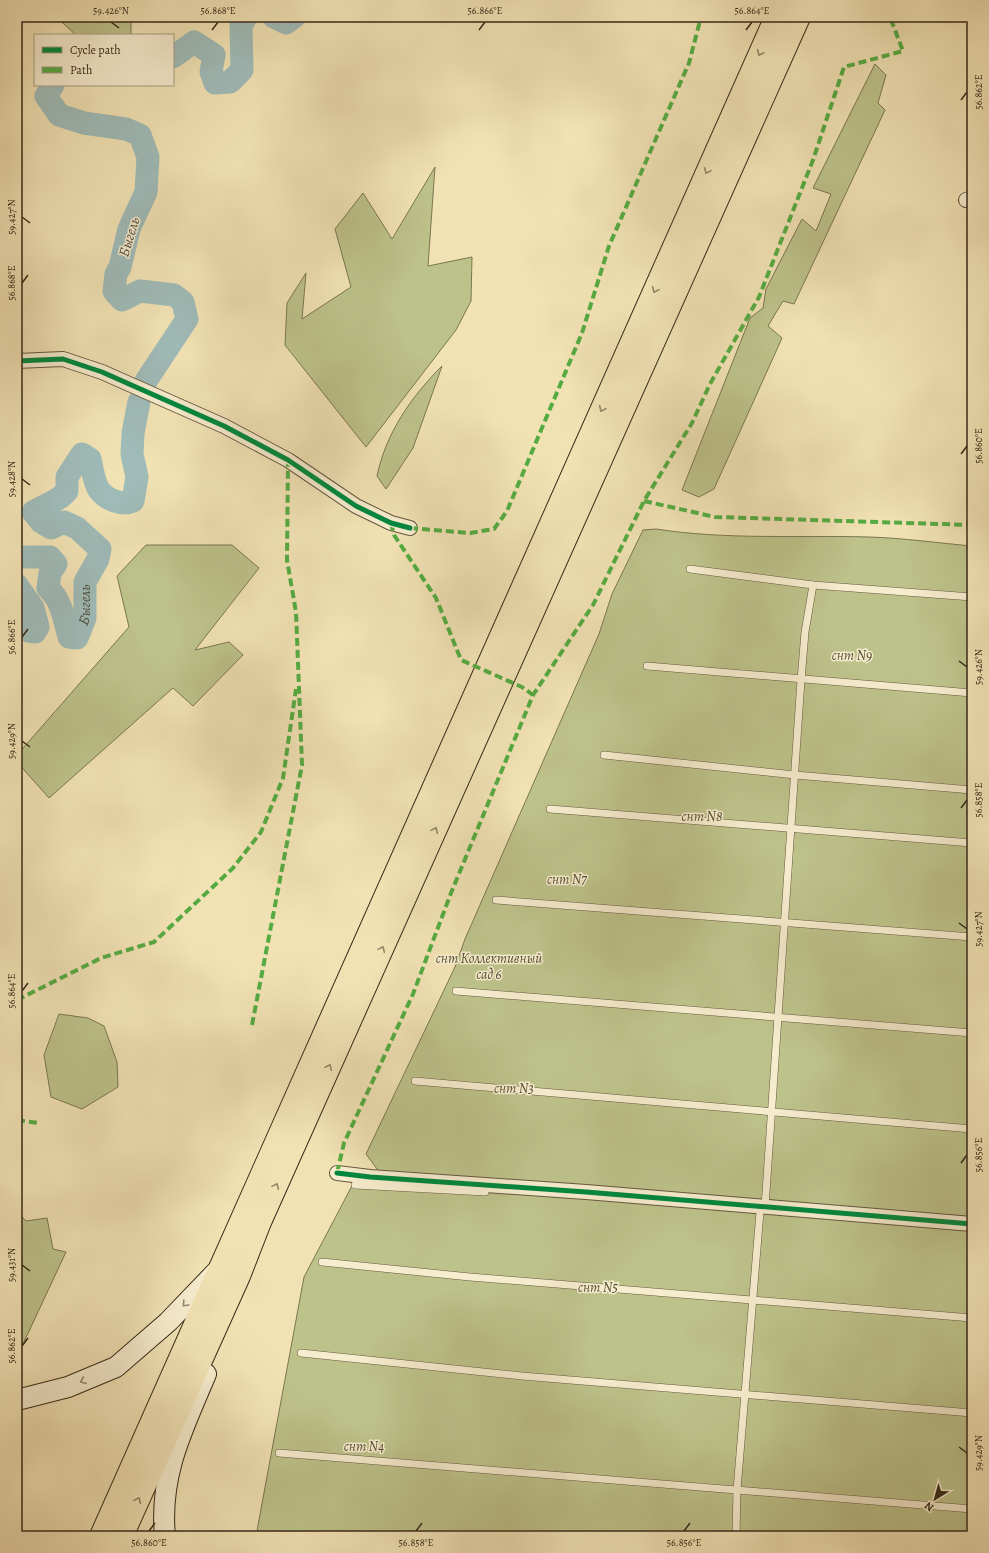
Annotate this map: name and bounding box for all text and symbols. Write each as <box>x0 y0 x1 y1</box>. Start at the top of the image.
text: 59.426°N <box>93 4 129 17</box>
text: 56.868°E <box>200 4 236 17</box>
text: 56.866°E <box>468 4 503 17</box>
text: 56.864°E <box>735 4 770 17</box>
legend <box>34 34 174 86</box>
text: Cycle path <box>70 42 121 58</box>
one-way arrow <box>757 48 765 56</box>
text: Path <box>70 62 93 78</box>
text: 56.862°E <box>972 74 985 110</box>
one-way arrow <box>704 168 712 175</box>
text: 59.427°N <box>5 199 18 235</box>
water label: Быгель <box>113 215 145 259</box>
text: 56.868°E <box>5 265 18 301</box>
one-way arrow <box>652 286 660 294</box>
one-way arrow <box>599 405 607 412</box>
text: 56.860°E <box>972 428 985 464</box>
text: 59.428°N <box>5 461 18 497</box>
water label: Быгель <box>73 585 95 628</box>
text: 56.866°E <box>5 619 18 655</box>
park label: снт N9 <box>832 646 872 665</box>
text: 59.426°N <box>972 649 985 685</box>
text: 59.429°N <box>5 723 18 759</box>
text: 56.858°E <box>972 782 985 817</box>
park label: снт N8 <box>682 807 722 826</box>
one-way arrow <box>430 827 438 834</box>
park label: снт N7 <box>547 870 588 889</box>
text: 59.427°N <box>972 911 985 947</box>
one-way arrow <box>377 945 385 953</box>
park label: снт Коллективный сад 6 <box>436 949 542 984</box>
text: 56.864°E <box>5 973 18 1008</box>
one-way arrow <box>324 1064 332 1072</box>
park label: снт N3 <box>494 1079 534 1098</box>
text: 56.856°E <box>972 1138 985 1172</box>
one-way arrow <box>271 1183 279 1191</box>
text: 59.431°N <box>5 1248 18 1282</box>
park label: снт N5 <box>578 1278 618 1297</box>
one-way arrow <box>182 1299 190 1307</box>
text: 56.862°E <box>5 1328 18 1364</box>
one-way arrow <box>79 1376 87 1384</box>
text: 59.429°N <box>972 1435 985 1471</box>
park label: снт N4 <box>344 1437 384 1456</box>
north arrow <box>915 1479 955 1519</box>
one-way arrow <box>134 1497 142 1504</box>
text: N <box>922 1498 937 1515</box>
text: 56.860°E <box>131 1536 167 1549</box>
text: 56.858°E <box>399 1536 434 1549</box>
text: 56.856°E <box>667 1536 701 1549</box>

